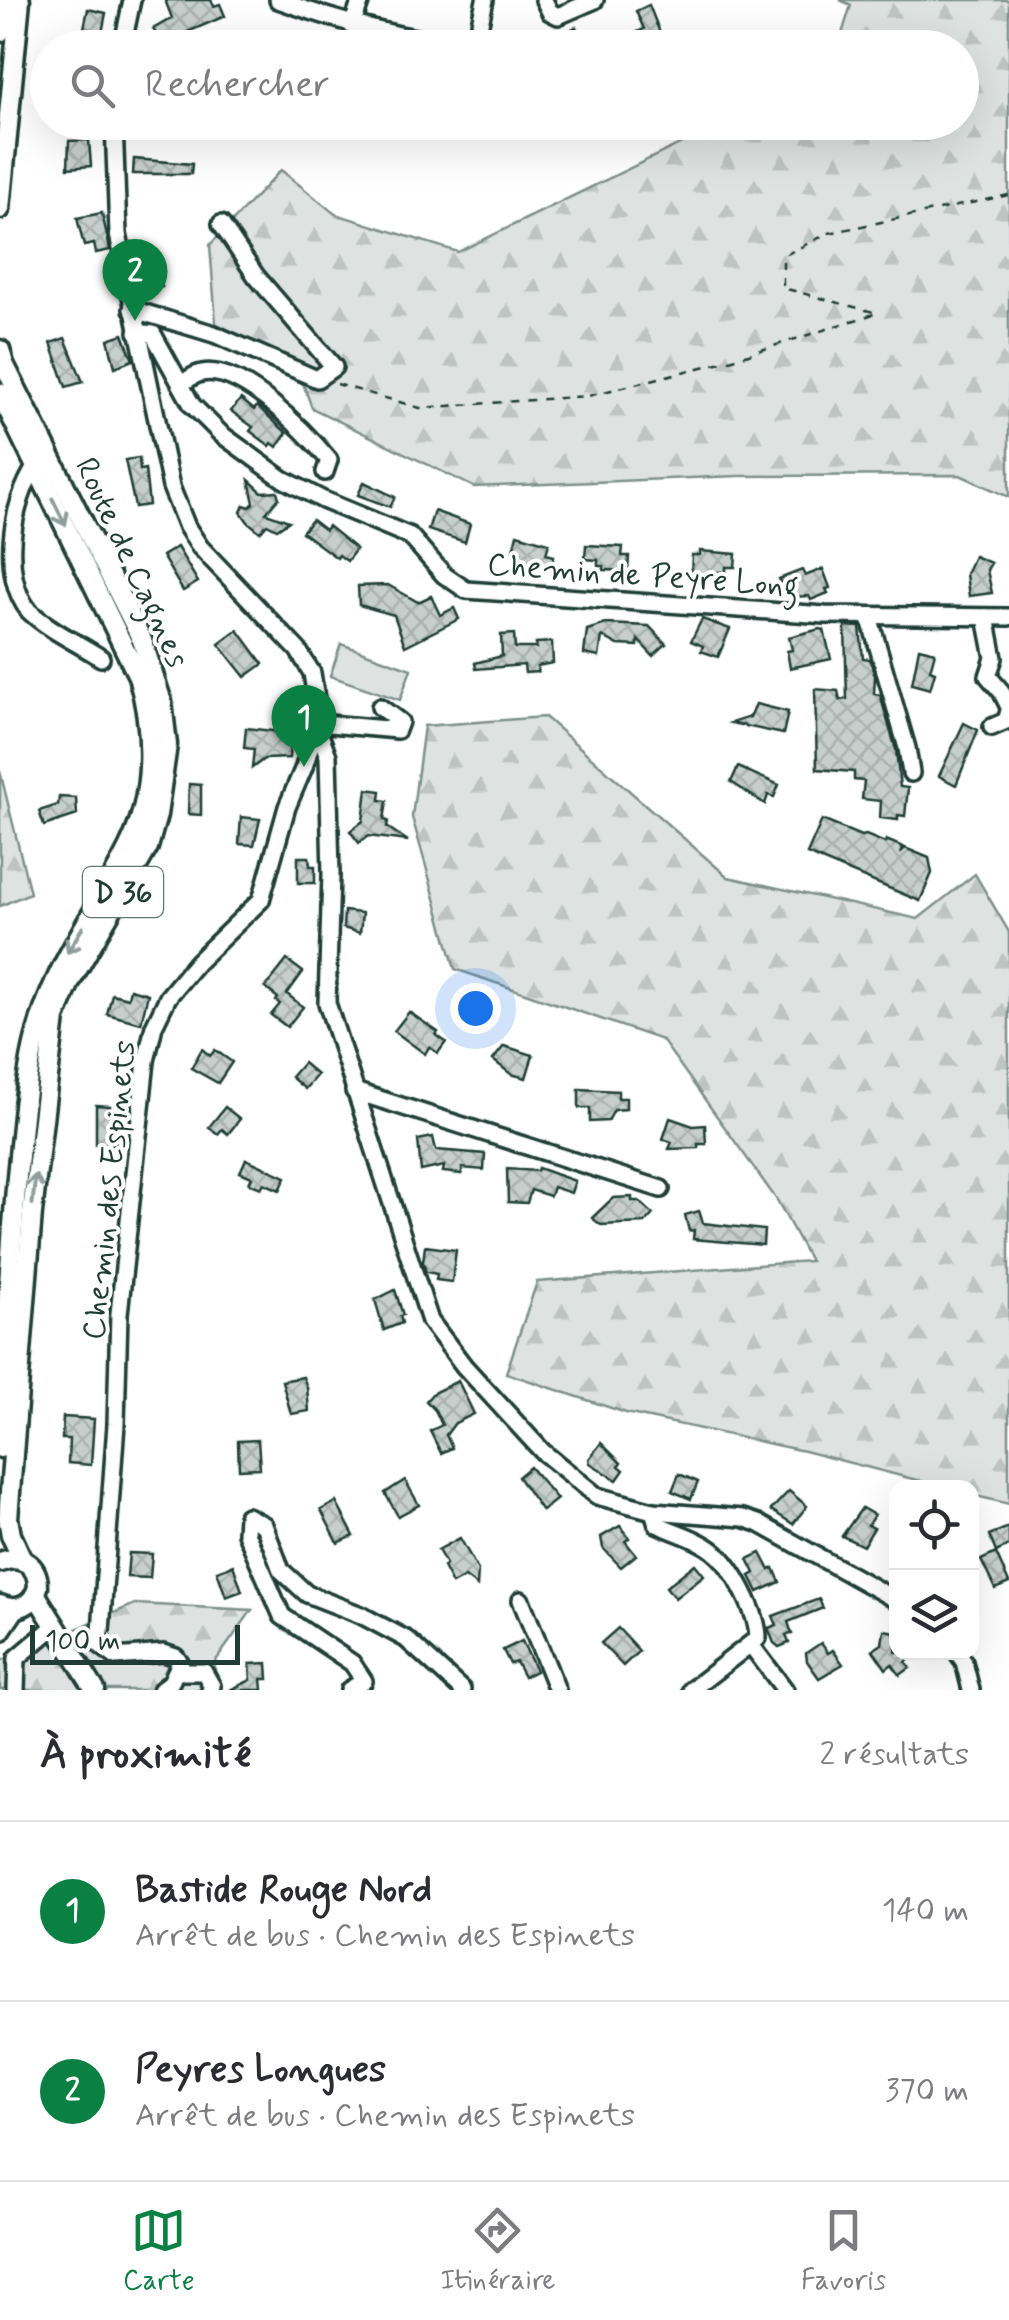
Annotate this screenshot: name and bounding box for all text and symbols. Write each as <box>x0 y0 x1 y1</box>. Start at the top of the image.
search box <box>30 30 979 140</box>
icon: search <box>65 58 120 113</box>
text: Rechercher <box>145 61 330 110</box>
pin: 2 <box>102 238 168 321</box>
street label: Route de Cagnes <box>61 451 198 676</box>
one-way arrow <box>50 496 69 526</box>
street label: Chemin de Peyre Long <box>486 544 800 611</box>
pin: 1 <box>272 684 336 767</box>
road number: D 36 <box>83 867 163 917</box>
one-way arrow <box>65 925 85 954</box>
your location <box>450 983 501 1034</box>
street label: Chemin des Espinets <box>73 1038 147 1342</box>
one-way arrow <box>25 1173 44 1206</box>
map controls <box>889 1480 979 1660</box>
button: locate <box>889 1480 979 1570</box>
button: layers <box>889 1570 979 1660</box>
scale bar <box>30 1620 240 1664</box>
text: 100 m <box>45 1624 120 1661</box>
text: À proximité <box>40 1728 251 1783</box>
text: 2 résultats <box>819 1734 969 1776</box>
text: Bastide Rouge Nord <box>135 1866 432 1915</box>
text: 1 <box>65 1890 80 1932</box>
text: 140 m <box>882 1890 969 1932</box>
text: Arrêt de bus · Chemin des Espinets <box>135 1915 635 1957</box>
text: Peyres Longues <box>135 2046 386 2095</box>
text: 2 <box>65 2070 80 2112</box>
text: 370 m <box>885 2070 969 2112</box>
text: Arrêt de bus · Chemin des Espinets <box>135 2095 635 2137</box>
tab: Carte <box>123 2203 195 2300</box>
tab: Itinéraire <box>440 2203 555 2300</box>
tab: Favoris <box>801 2203 886 2300</box>

